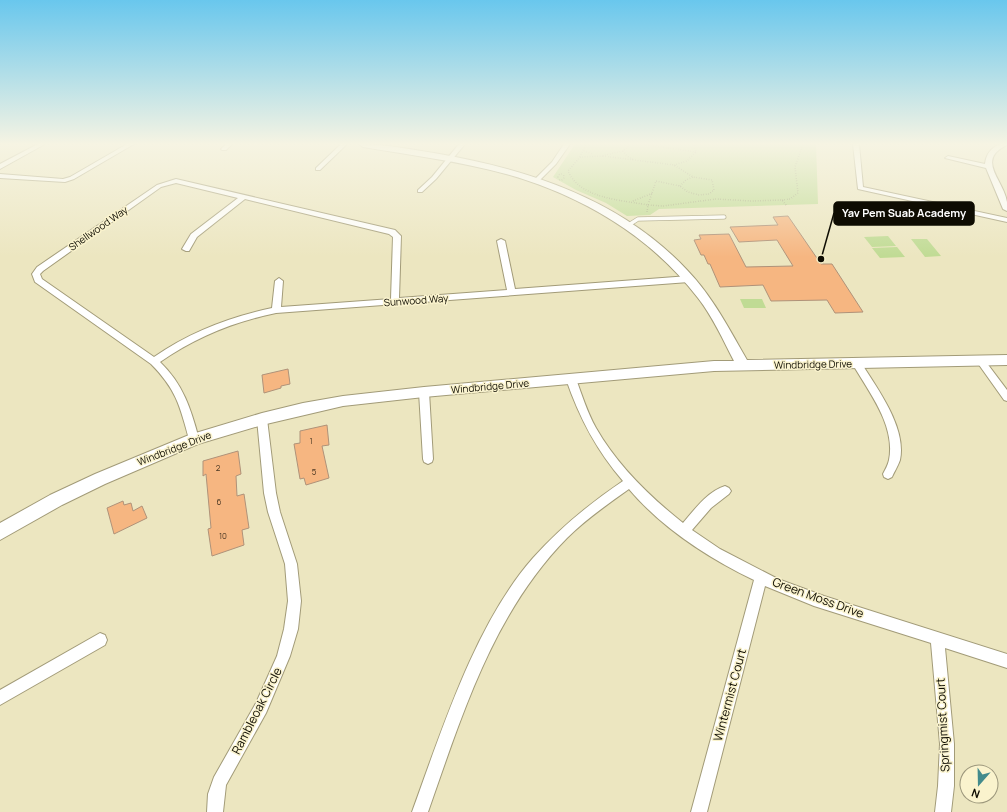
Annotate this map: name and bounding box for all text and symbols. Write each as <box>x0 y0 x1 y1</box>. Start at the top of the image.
street label: Shellwood Way <box>66 202 131 254</box>
callout: Yav Pem Suab Academy <box>834 202 974 225</box>
text: Yav Pem Suab Academy <box>842 205 967 220</box>
street label: Sunwood Way <box>383 291 449 309</box>
street label: Windbridge Drive <box>774 356 852 372</box>
street label: Windbridge Drive <box>450 376 530 396</box>
street label: Windbridge Drive <box>135 427 213 469</box>
house number: 1 <box>309 435 313 446</box>
house number: 2 <box>216 462 221 473</box>
house number: 5 <box>312 466 317 477</box>
house number: 6 <box>217 496 222 507</box>
house number: 10 <box>219 530 227 541</box>
street label: Green Moss Drive <box>770 573 866 622</box>
street label: Wintermist Court <box>709 646 750 743</box>
street label: Rambleoak Circle <box>227 664 286 757</box>
street label: Springmist Court <box>932 677 953 773</box>
north arrow <box>959 764 999 804</box>
text: N <box>969 785 982 802</box>

